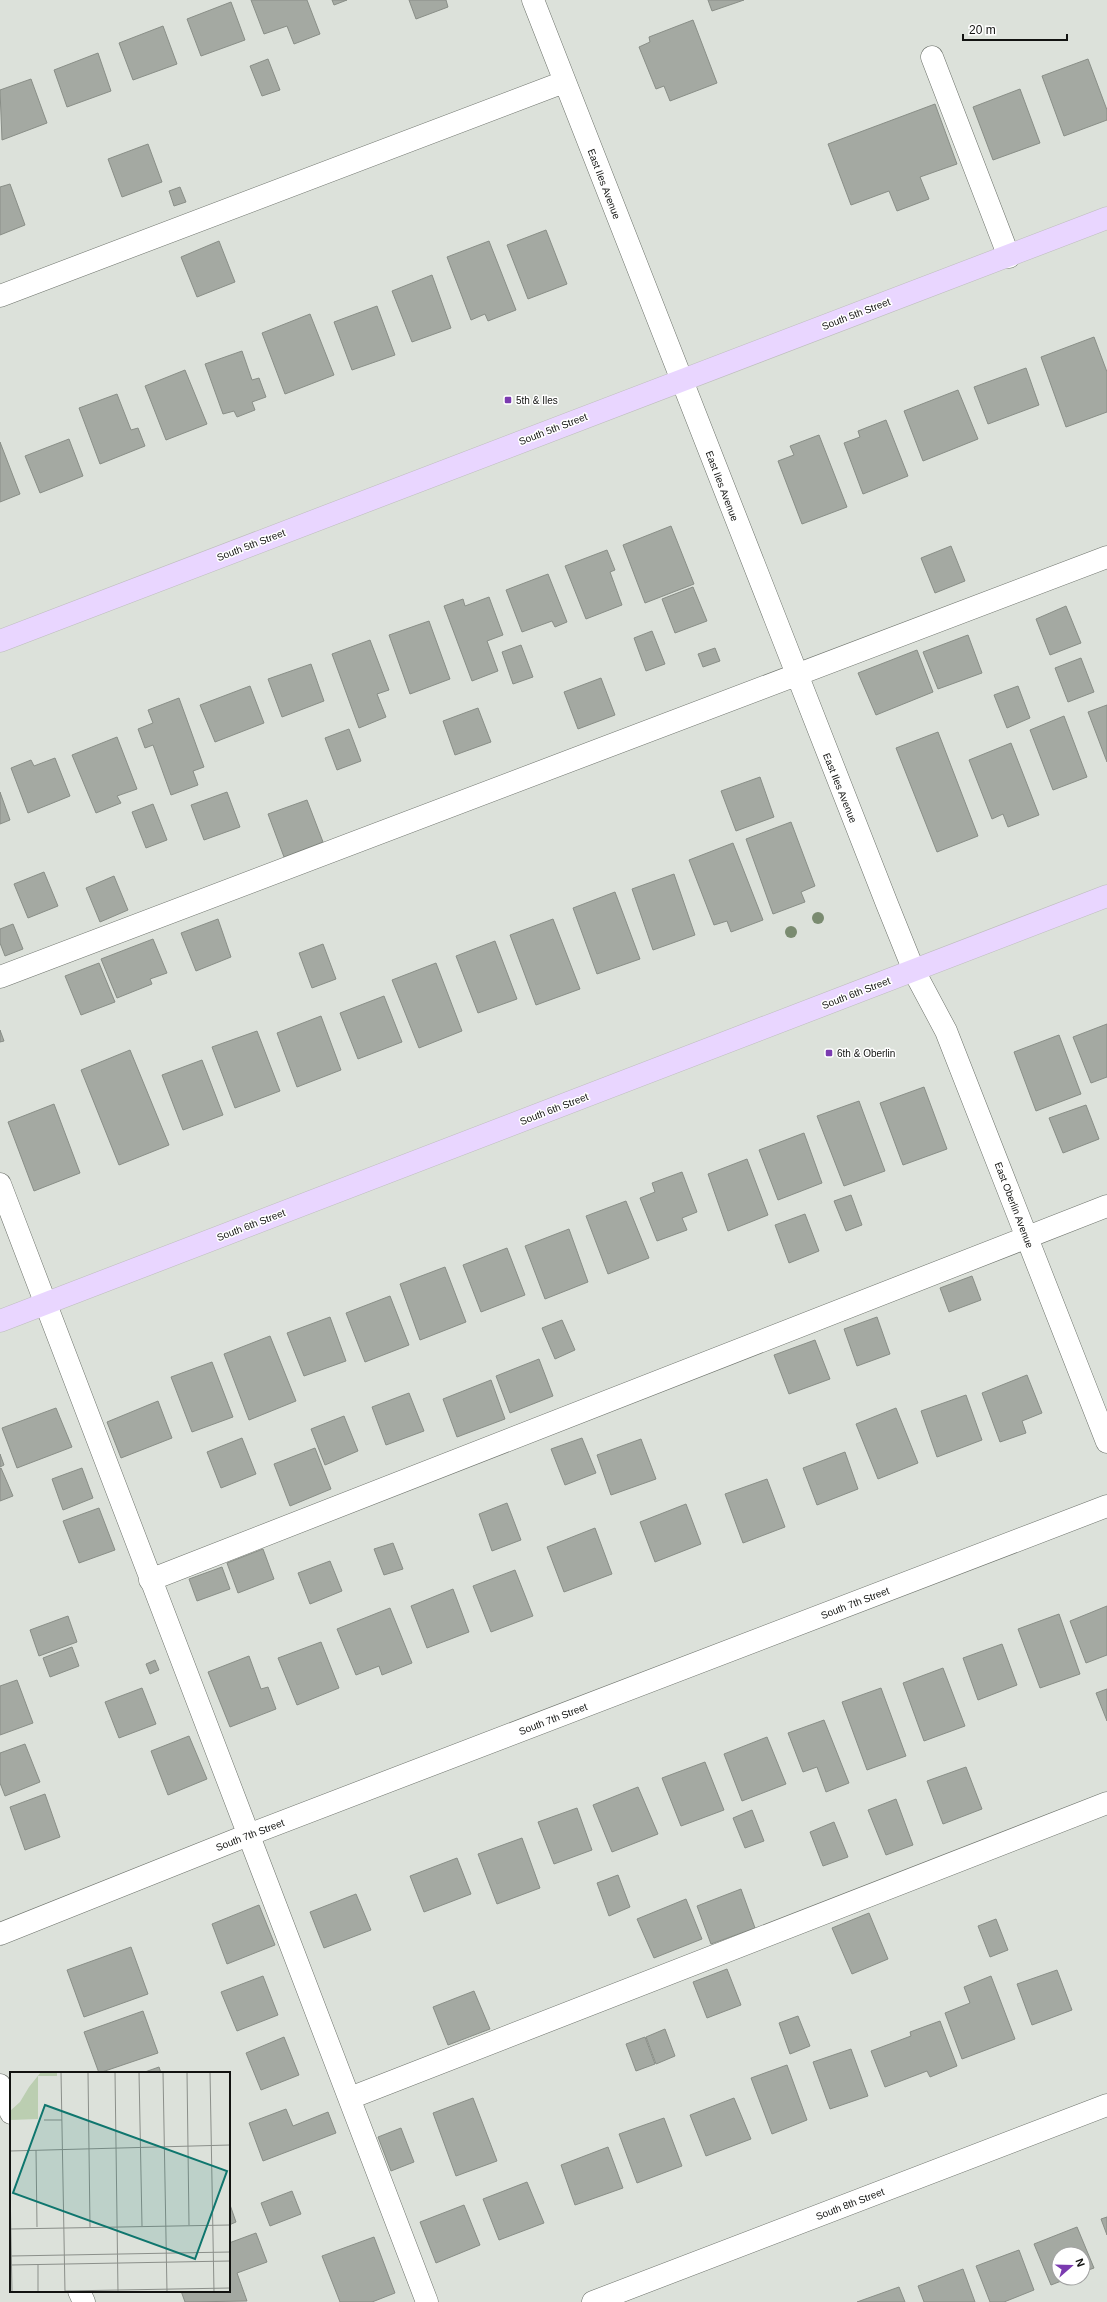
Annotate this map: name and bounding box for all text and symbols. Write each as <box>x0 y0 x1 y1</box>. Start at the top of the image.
scale bar <box>963 16 1067 42</box>
text: 20 m <box>969 23 996 37</box>
street label: East Iles Avenue <box>586 147 623 221</box>
street label: South 5th Street <box>820 296 892 332</box>
marker: 5th & Iles <box>503 395 513 405</box>
place label: 5th & Iles <box>516 395 558 406</box>
street label: South 5th Street <box>517 411 589 447</box>
street label: East Iles Avenue <box>704 449 741 523</box>
street label: South 5th Street <box>215 527 287 563</box>
street label: East Iles Avenue <box>821 751 859 825</box>
street label: South 6th Street <box>820 975 892 1011</box>
marker: 6th & Oberlin <box>824 1048 834 1058</box>
place label: 6th & Oberlin <box>837 1048 895 1059</box>
street label: South 6th Street <box>518 1091 590 1127</box>
street label: East Oberlin Avenue <box>993 1161 1036 1250</box>
street label: South 6th Street <box>215 1207 287 1243</box>
street label: South 7th Street <box>819 1585 891 1621</box>
street label: South 7th Street <box>517 1701 589 1737</box>
street label: South 7th Street <box>214 1817 286 1853</box>
inset map <box>10 2072 230 2292</box>
street label: South 8th Street <box>814 2186 886 2222</box>
north arrow <box>1051 2246 1091 2286</box>
text: N <box>1073 2257 1087 2268</box>

